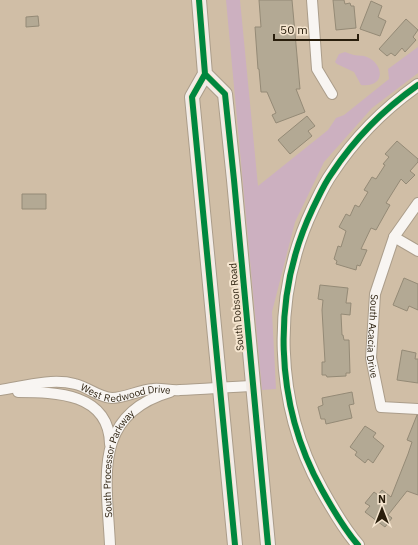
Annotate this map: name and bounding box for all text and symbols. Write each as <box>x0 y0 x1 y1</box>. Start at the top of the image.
scale bar <box>274 16 358 42</box>
text: 50 m <box>280 22 308 37</box>
street label: South Dobson Road <box>226 262 247 351</box>
street label: South Acacia Drive <box>364 294 381 380</box>
street label: West Redwood Drive <box>78 381 172 405</box>
street label: South Processor Parkway <box>101 407 137 518</box>
north arrow <box>362 489 402 529</box>
text: N <box>378 492 386 506</box>

